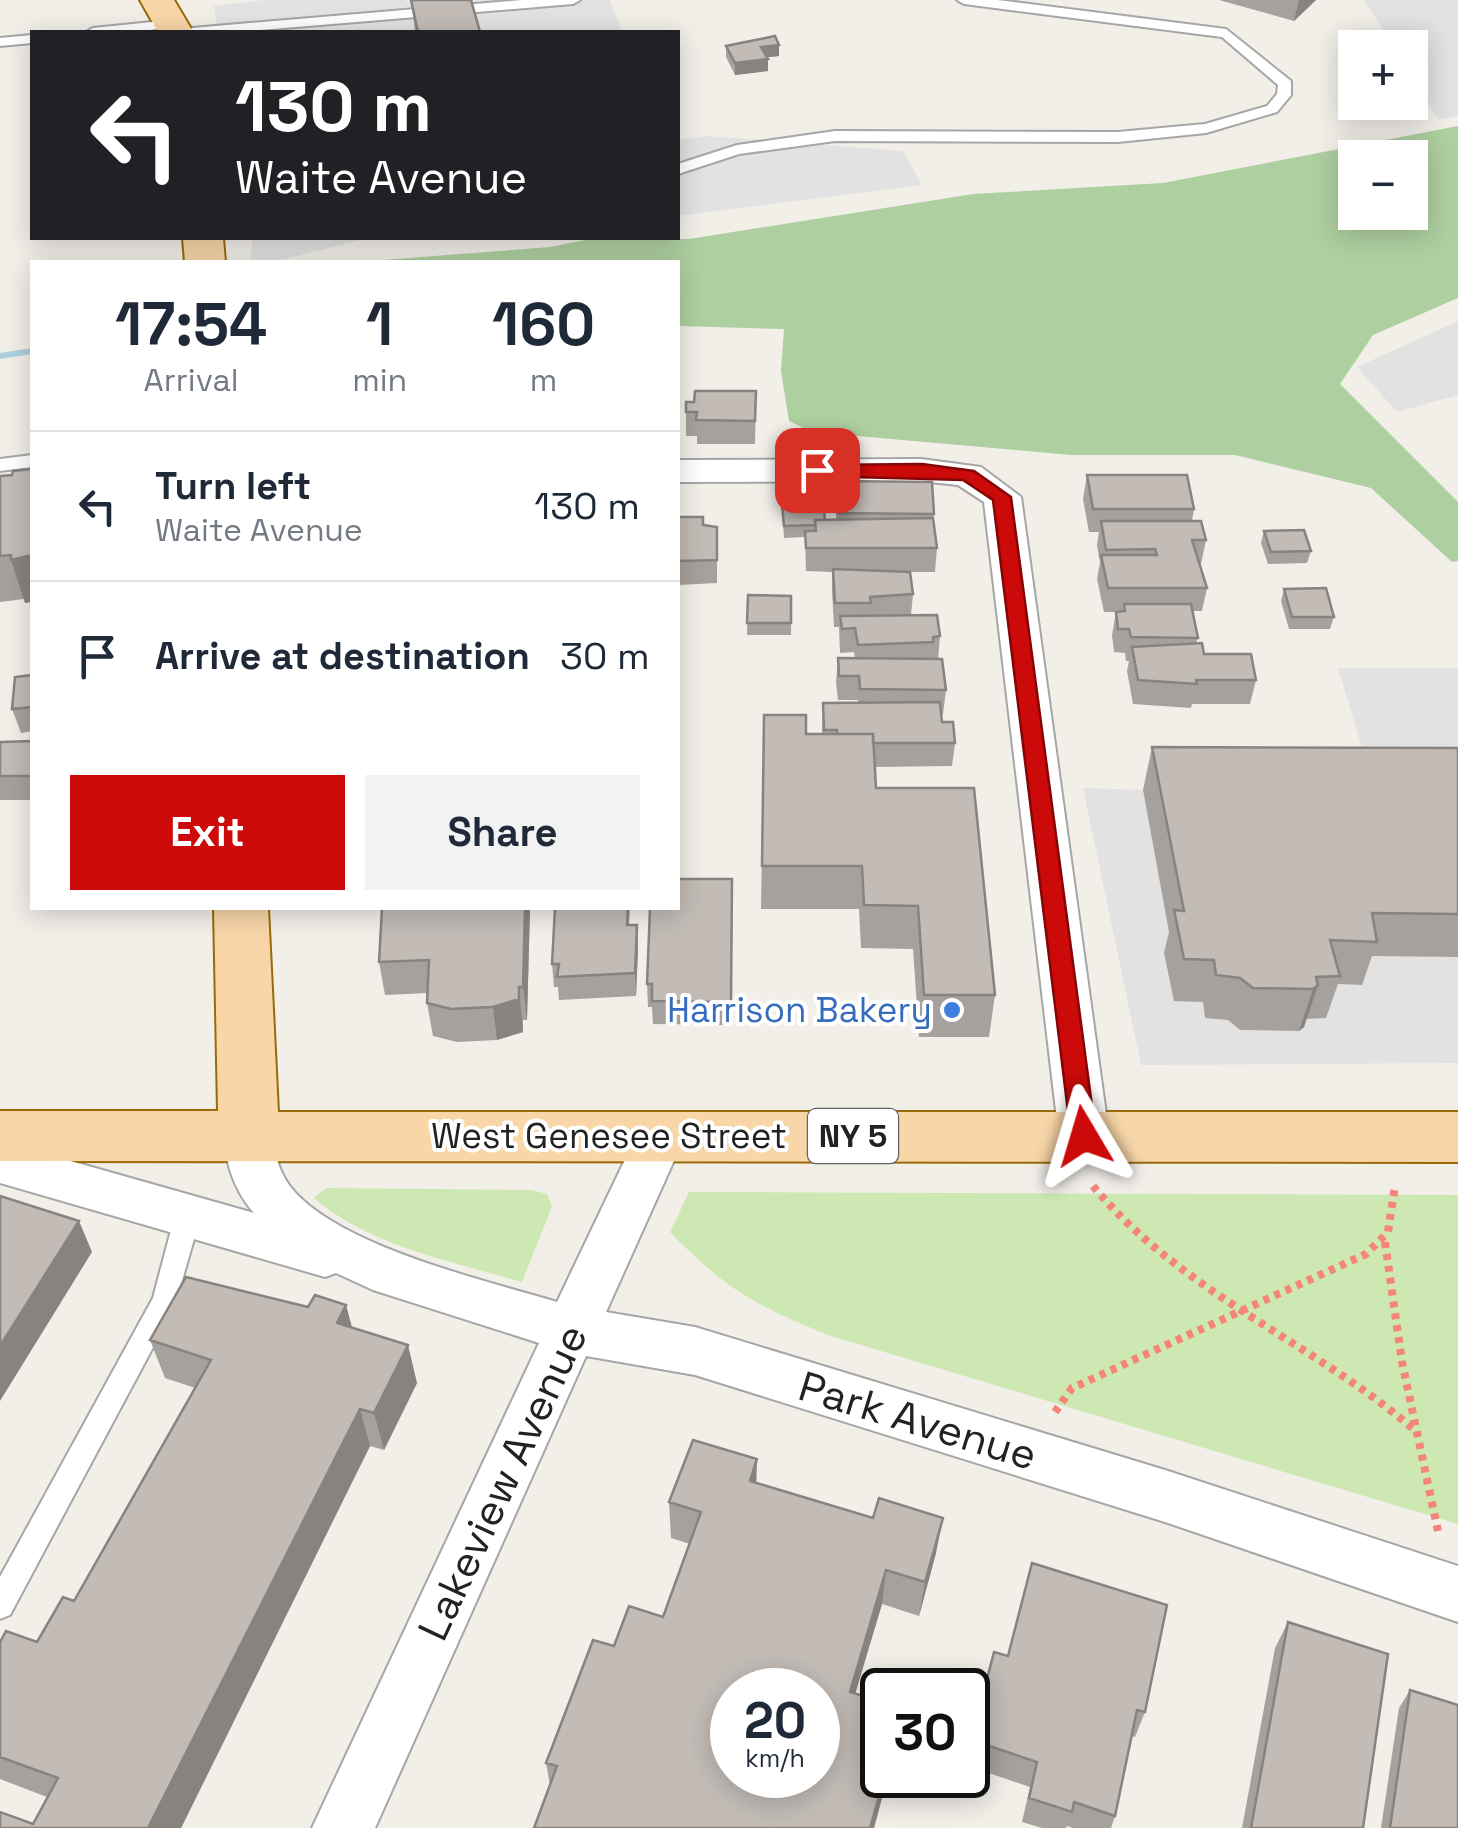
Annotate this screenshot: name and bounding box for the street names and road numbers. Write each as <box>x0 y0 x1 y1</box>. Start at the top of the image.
road number: NY 5 <box>808 1109 898 1163</box>
street label: West Genesee Street <box>431 1114 787 1158</box>
street label: Lakeview Avenue <box>406 1316 599 1648</box>
street label: Park Avenue <box>793 1359 1043 1482</box>

